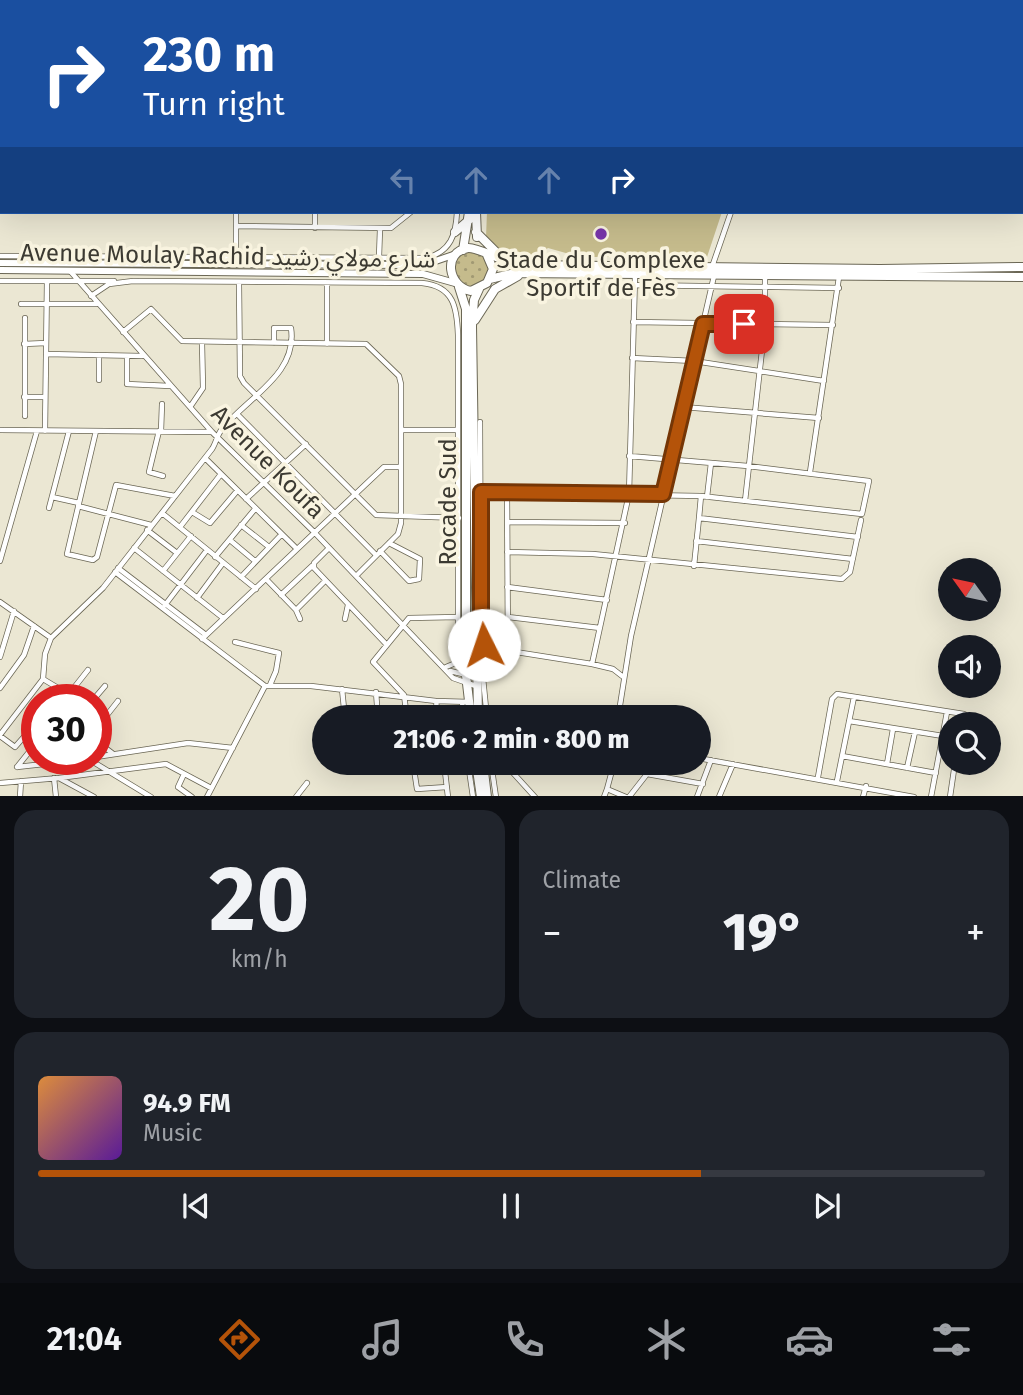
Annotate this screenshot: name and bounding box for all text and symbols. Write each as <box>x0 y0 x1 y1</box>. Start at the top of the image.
text: 230 m <box>143 25 275 84</box>
icon: right <box>28 28 119 119</box>
text: Turn right <box>143 85 285 123</box>
icon: left <box>384 161 422 199</box>
icon: ahead <box>457 161 495 199</box>
icon: ahead <box>530 161 568 199</box>
icon: right <box>603 161 641 199</box>
marker: Stade du Complexe Sportif de Fès <box>593 226 609 242</box>
street label: Avenue Moulay Rachid شارع مولاي رشيد <box>20 238 436 278</box>
place label: Stade du Complexe Sportif de Fès <box>496 246 706 302</box>
pin <box>714 294 774 354</box>
icon: arrive <box>725 305 763 343</box>
street label: Avenue Koufa <box>206 400 330 524</box>
street label: Rocade Sud <box>434 438 462 566</box>
north arrow <box>938 558 1001 621</box>
map controls <box>938 558 1001 775</box>
position arrow <box>447 608 521 682</box>
button: sound <box>938 635 1001 698</box>
speed limit sign: 30 <box>21 684 112 775</box>
button: search <box>938 712 1001 775</box>
text: 21:06 · 2 min · 800 m <box>394 724 629 755</box>
text: 20 <box>209 845 309 954</box>
text: Climate <box>543 866 621 894</box>
text: 19° <box>723 901 804 964</box>
text: − <box>543 910 562 956</box>
text: + <box>966 910 985 956</box>
text: km/h <box>231 945 288 973</box>
text: 94.9 FM <box>143 1088 231 1119</box>
text: Music <box>143 1119 203 1147</box>
icon: previous <box>177 1187 215 1225</box>
icon: pause <box>492 1187 530 1225</box>
icon: next <box>808 1187 846 1225</box>
icon: directions <box>215 1315 264 1364</box>
icon: music <box>358 1315 407 1364</box>
icon: phone <box>500 1315 549 1364</box>
icon: climate <box>642 1315 691 1364</box>
icon: car <box>785 1315 834 1364</box>
icon: filters <box>927 1315 976 1364</box>
text: 21:04 <box>47 1320 122 1358</box>

